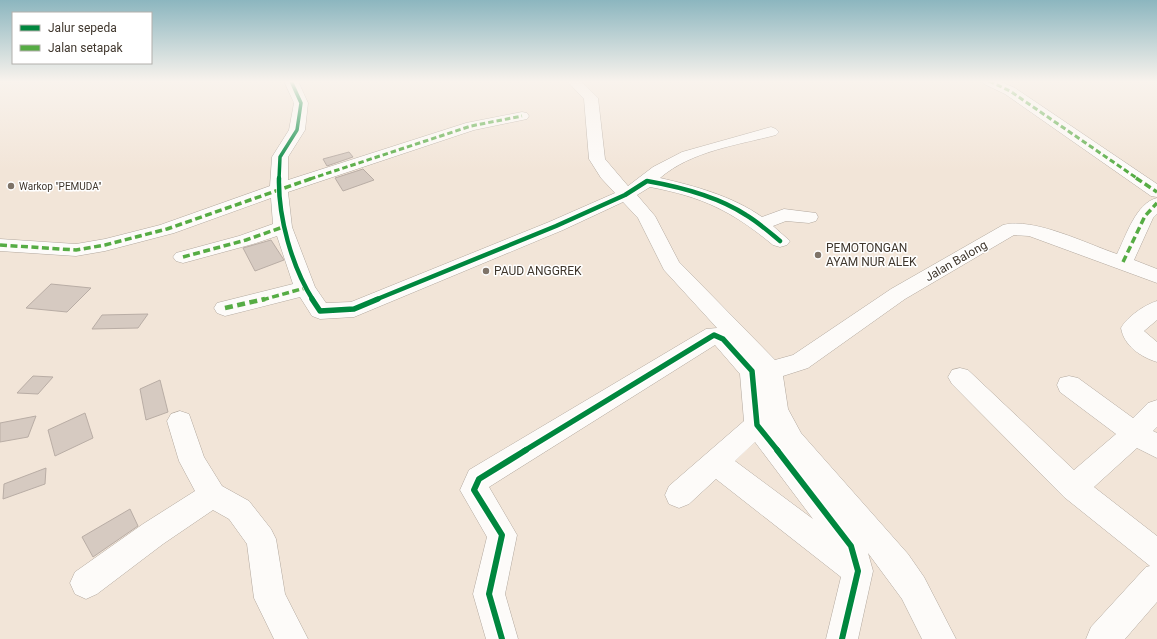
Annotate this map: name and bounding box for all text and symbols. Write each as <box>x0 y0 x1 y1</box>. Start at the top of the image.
legend <box>12 12 152 64</box>
text: Jalur sepeda <box>48 21 117 35</box>
text: Jalan setapak <box>48 41 123 55</box>
marker: Warkop "PEMUDA" <box>6 181 16 191</box>
place label: Warkop "PEMUDA" <box>19 181 101 192</box>
street label: Jalan Balong <box>922 238 990 284</box>
place label: PEMOTONGAN AYAM NUR ALEK <box>826 241 917 269</box>
marker: PEMOTONGAN AYAM NUR ALEK <box>813 250 823 260</box>
place label: PAUD ANGGREK <box>494 264 582 278</box>
marker: PAUD ANGGREK <box>481 266 491 276</box>

